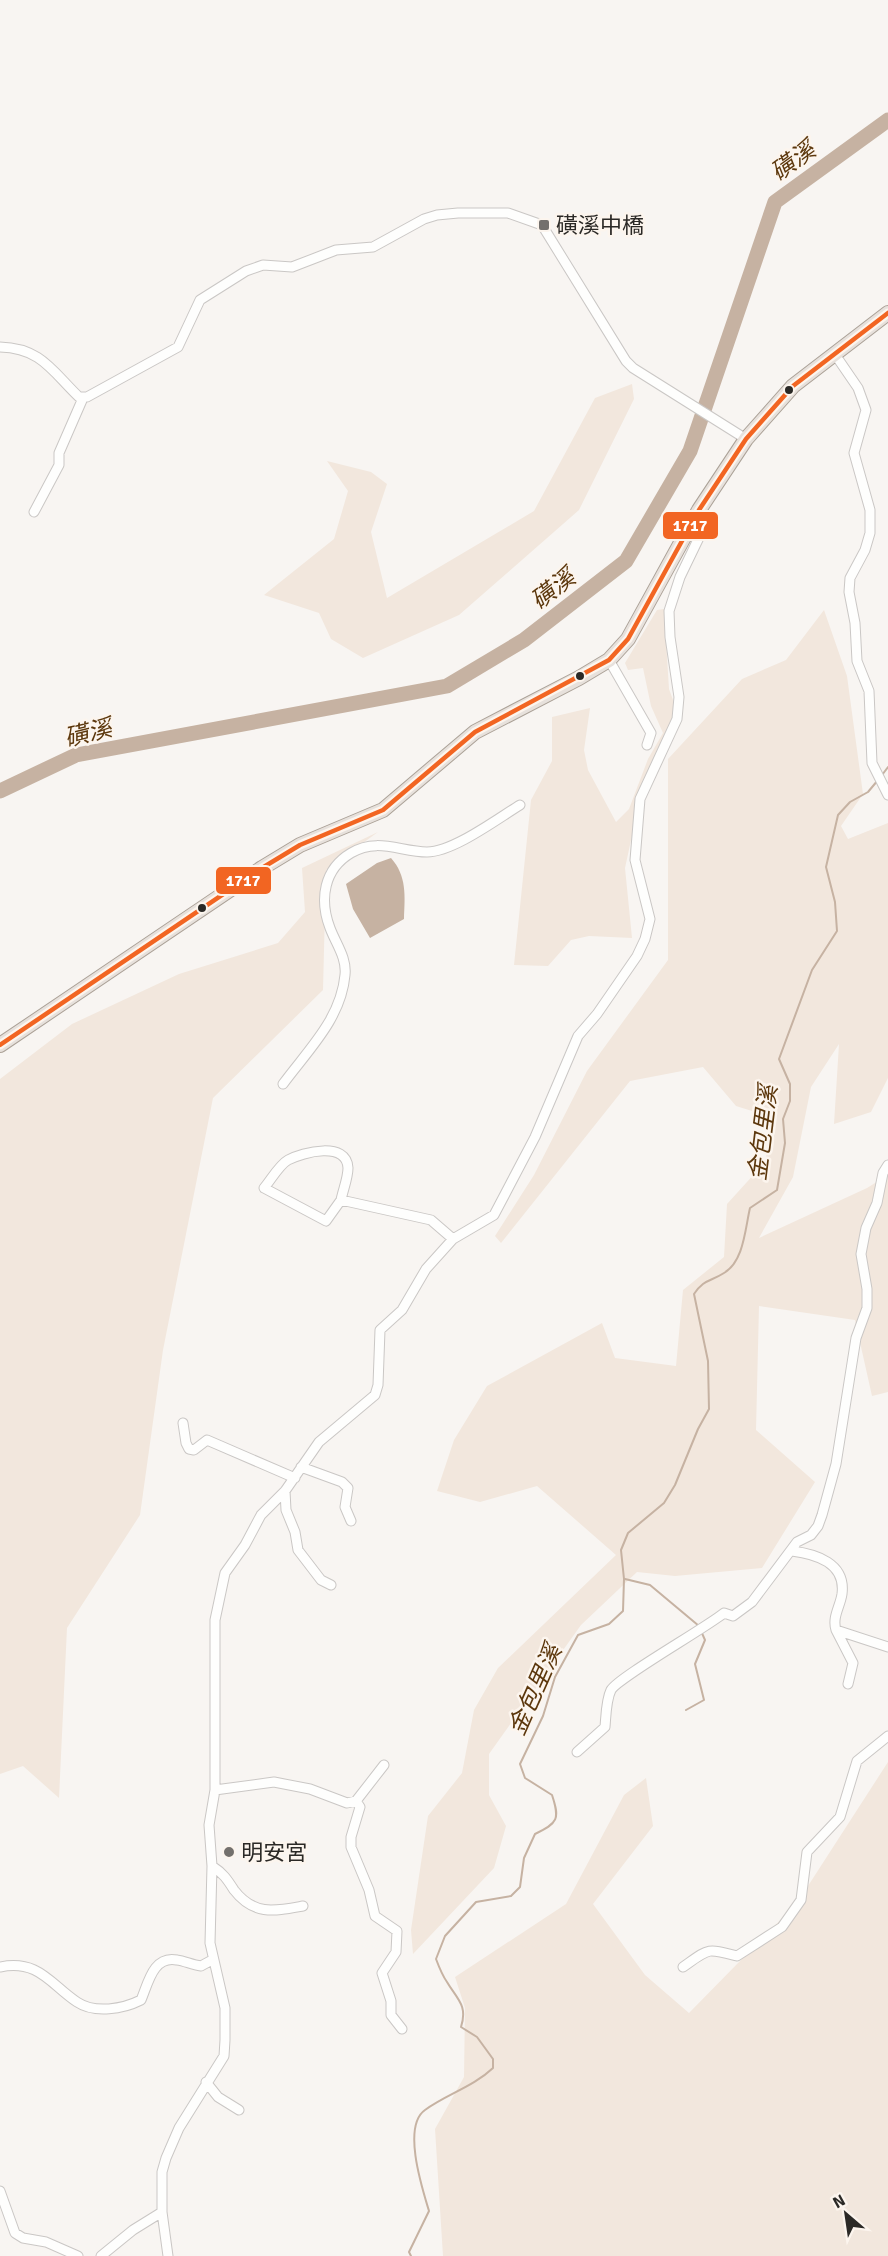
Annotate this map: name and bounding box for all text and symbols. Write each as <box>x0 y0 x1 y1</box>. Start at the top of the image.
water label: 磺溪 <box>765 133 824 187</box>
place label: 磺溪中橋 <box>556 212 644 239</box>
marker: 磺溪中橋 <box>537 218 551 232</box>
unlabelled marker <box>783 384 795 396</box>
line badge: 1717 <box>662 511 719 540</box>
text: 1717 <box>673 516 708 536</box>
water label: 磺溪 <box>525 561 584 616</box>
unlabelled marker <box>574 670 586 682</box>
water label: 磺溪 <box>61 712 118 753</box>
line badge: 1717 <box>215 866 272 895</box>
text: 1717 <box>226 871 261 891</box>
unlabelled marker <box>196 902 208 914</box>
water label: 金包里溪 <box>742 1081 784 1182</box>
water label: 金包里溪 <box>502 1637 569 1740</box>
place label: 明安宮 <box>241 1839 307 1866</box>
marker: 明安宮 <box>222 1845 236 1859</box>
north arrow <box>816 2184 876 2244</box>
text: N <box>829 2190 849 2213</box>

